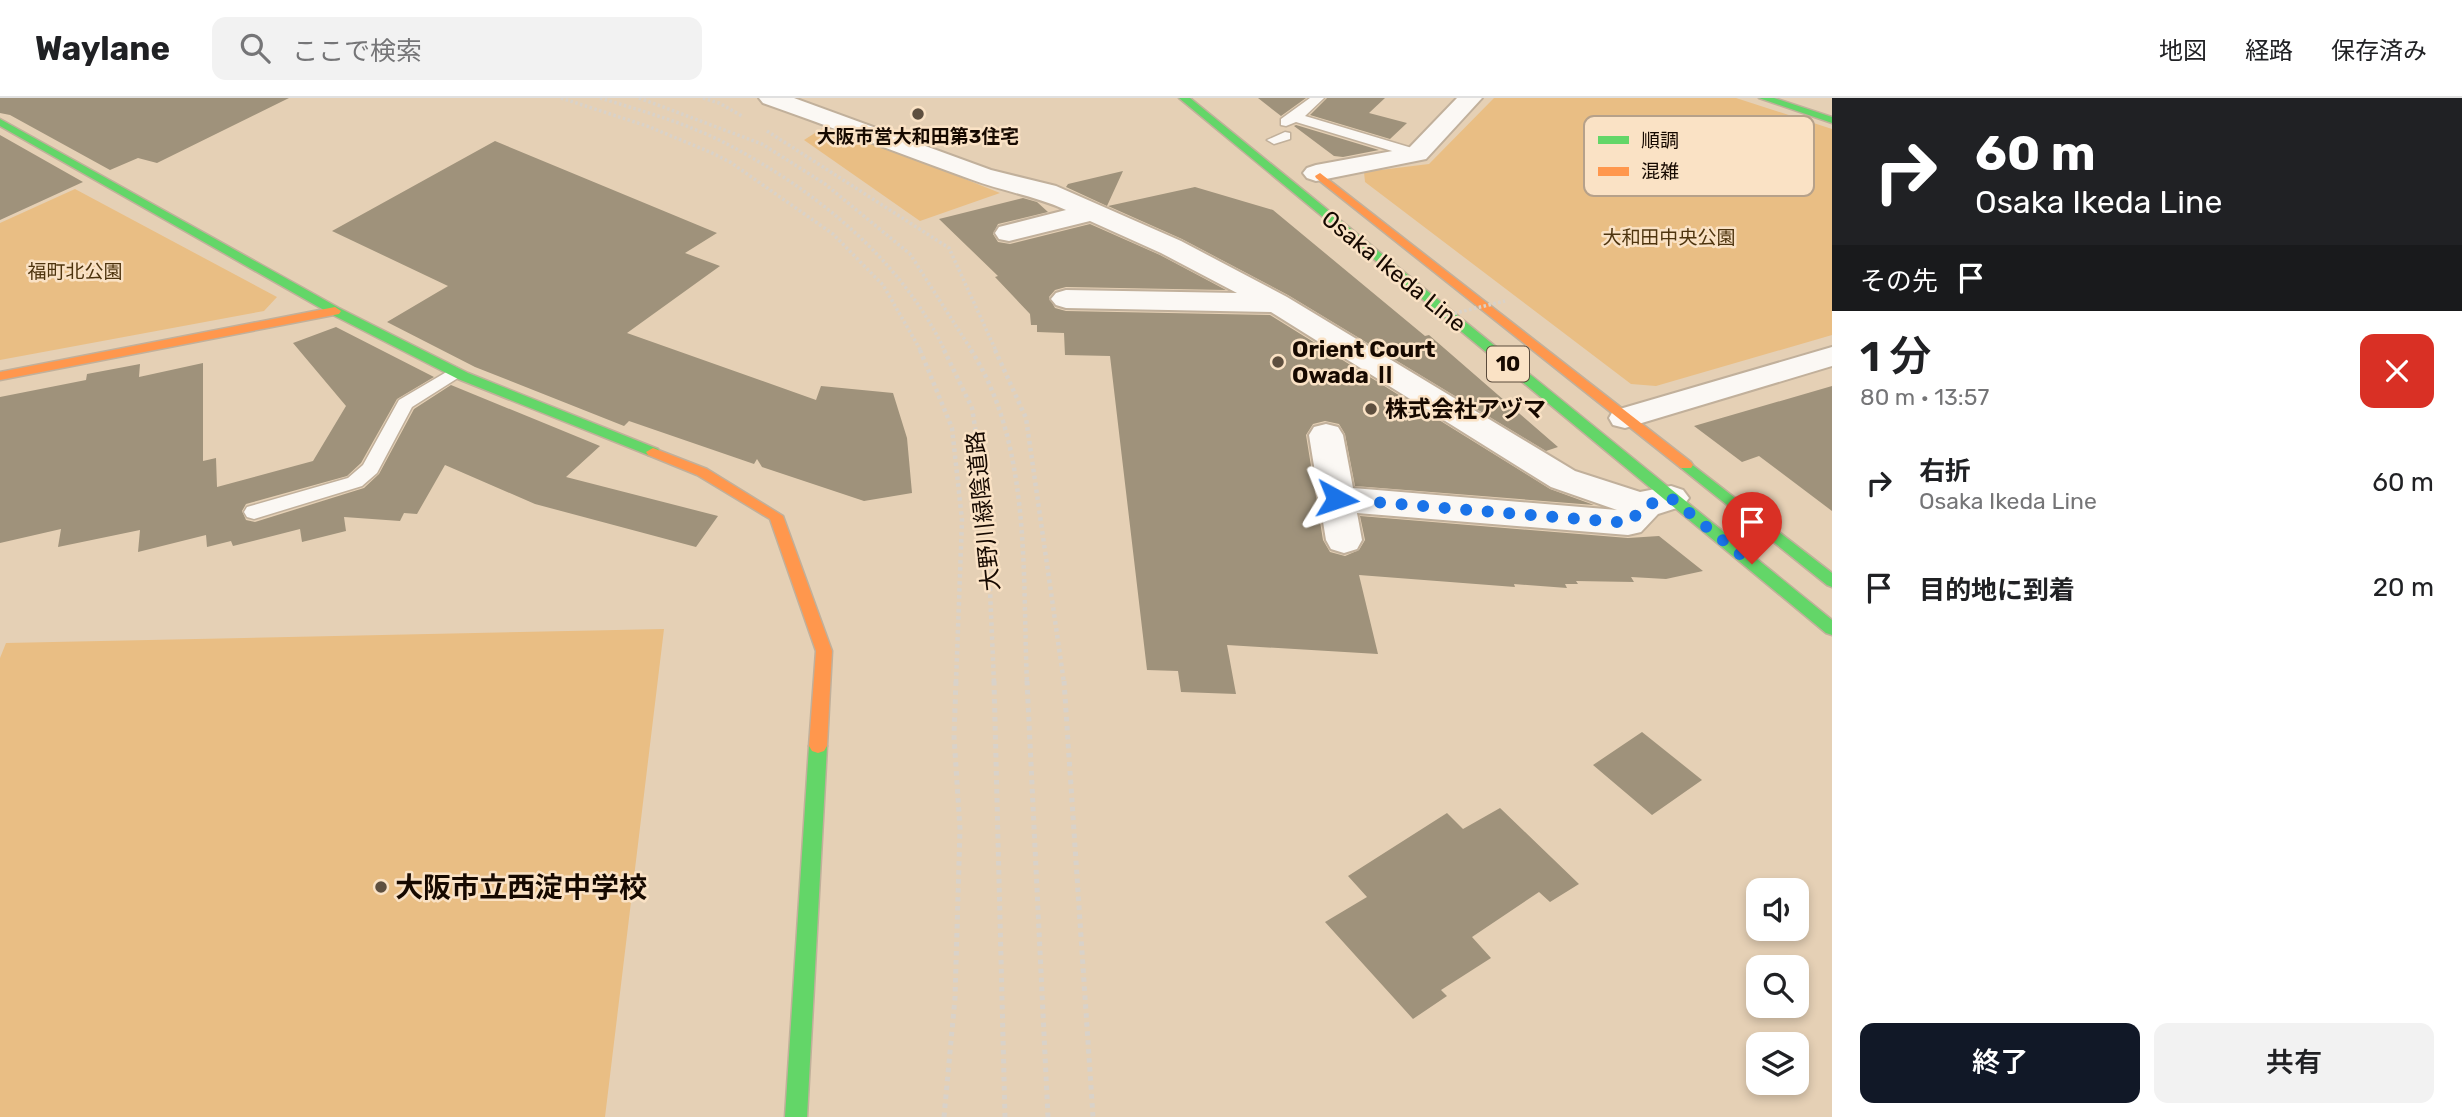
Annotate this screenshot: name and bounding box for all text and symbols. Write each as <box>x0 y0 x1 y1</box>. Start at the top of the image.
search box <box>212 17 702 80</box>
text: Waylane <box>35 29 170 68</box>
icon: search <box>236 29 274 67</box>
text: ここで検索 <box>292 36 422 67</box>
text: 地図 <box>2159 37 2207 65</box>
text: 経路 <box>2245 37 2293 65</box>
text: 保存済み <box>2331 37 2427 65</box>
marker: 大阪市営大和田第3住宅 <box>910 106 926 122</box>
legend <box>1584 116 1814 196</box>
text: 60 m <box>1975 124 2096 182</box>
place label: 大阪市営大和田第3住宅 <box>817 125 1019 148</box>
icon: right <box>1860 126 1951 217</box>
text: 順調 <box>1641 129 1679 152</box>
text: 混雑 <box>1641 160 1679 183</box>
text: Osaka Ikeda Line <box>1975 183 2222 221</box>
street label: Osaka Ikeda Line <box>1316 204 1472 338</box>
park label: 大和田中央公園 <box>1602 226 1736 249</box>
icon: arrive <box>1952 259 1990 297</box>
park label: 福町北公園 <box>27 260 123 283</box>
text: その先 <box>1860 266 1938 297</box>
text: 1 分 <box>1860 332 1931 382</box>
button: close <box>2360 334 2434 408</box>
place label: Orient Court Owada Ⅱ <box>1292 335 1436 389</box>
road number: 10 <box>1487 346 1529 382</box>
marker: Orient Court Owada Ⅱ <box>1270 354 1286 370</box>
text: 80 m · 13:57 <box>1860 383 1989 411</box>
place label: 株式会社アヅマ <box>1385 395 1546 423</box>
marker: 株式会社アヅマ <box>1363 401 1379 417</box>
street label: 大野川緑陰道路 <box>961 429 1005 593</box>
text: 右折 <box>1919 456 1971 487</box>
position arrow <box>1300 462 1374 536</box>
icon: right <box>1860 464 1898 502</box>
text: 60 m <box>2372 467 2434 498</box>
text: Osaka Ikeda Line <box>1919 487 2097 515</box>
pin <box>1722 492 1782 564</box>
icon: arrive <box>1733 503 1771 541</box>
icon: arrive <box>1860 569 1898 607</box>
text: 20 m <box>2373 572 2434 603</box>
text: 目的地に到着 <box>1919 575 2075 606</box>
place label: 大阪市立西淀中学校 <box>395 871 647 904</box>
map controls <box>1746 878 1809 1095</box>
button: sound <box>1746 878 1809 941</box>
marker: 大阪市立西淀中学校 <box>373 879 389 895</box>
button: search <box>1746 955 1809 1018</box>
button: 終了 <box>1860 1023 2140 1103</box>
button: 共有 <box>2154 1023 2434 1103</box>
button: layers <box>1746 1032 1809 1095</box>

